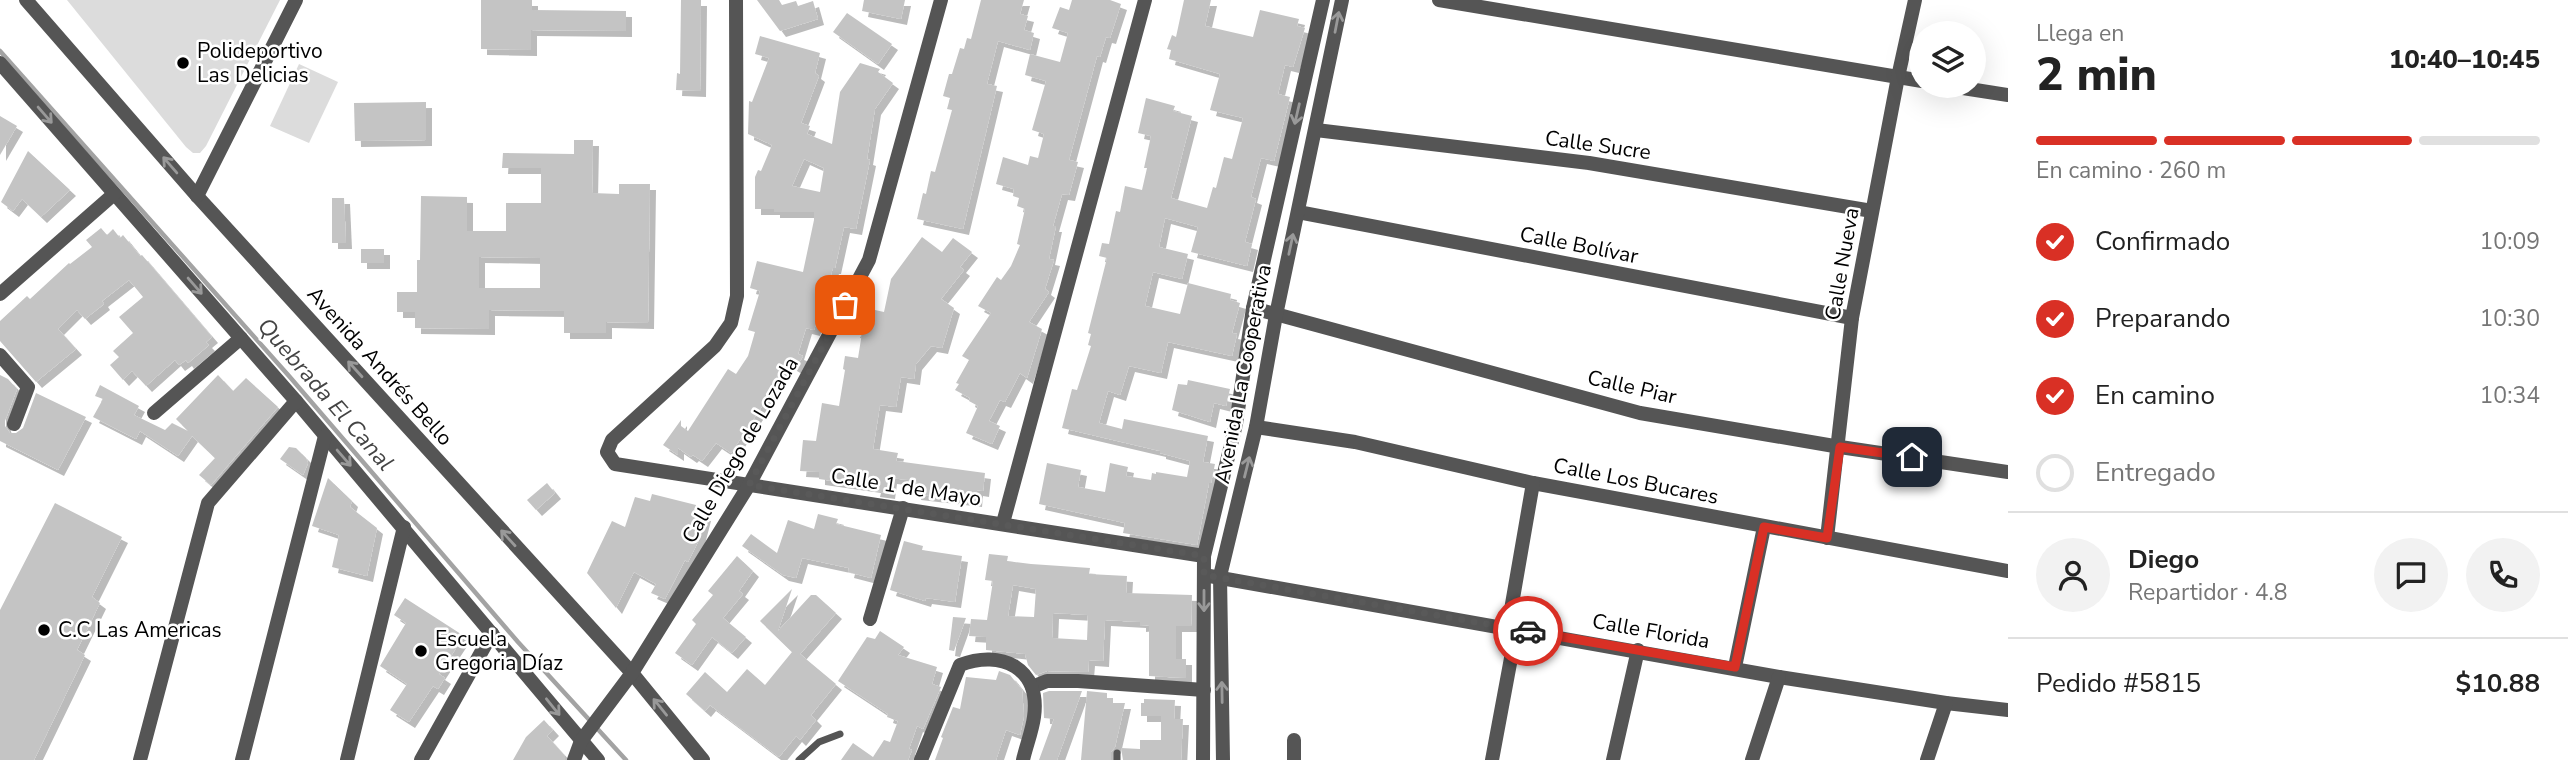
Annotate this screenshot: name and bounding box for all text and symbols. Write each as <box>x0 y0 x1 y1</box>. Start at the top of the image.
one-way arrow <box>1331 11 1345 34</box>
text: Llega en <box>2036 18 2124 49</box>
map controls <box>1909 21 1986 98</box>
button: layers <box>1909 21 1986 98</box>
place label: Polideportivo Las Delicias <box>197 37 323 89</box>
text: 10:40–10:45 <box>2389 42 2540 77</box>
text: 2 min <box>2036 43 2157 106</box>
marker: Polideportivo Las Delicias <box>175 55 191 71</box>
one-way arrow <box>1290 102 1303 125</box>
one-way arrow <box>37 106 53 124</box>
street label: Calle Sucre <box>1543 124 1653 166</box>
text: En camino · 260 m <box>2036 155 2226 186</box>
one-way arrow <box>162 156 178 174</box>
street label: Calle Nueva <box>1818 205 1866 323</box>
street label: Calle Bolívar <box>1517 220 1641 270</box>
icon: check <box>2036 223 2074 261</box>
text: Confirmado <box>2095 224 2230 259</box>
text: 10:09 <box>2480 226 2540 257</box>
one-way arrow <box>1285 233 1298 256</box>
street label: Avenida La Cooperativa <box>1208 262 1278 486</box>
pin <box>815 275 875 335</box>
one-way arrow <box>187 277 203 295</box>
street label: Avenida Andrés Bello <box>301 280 459 452</box>
icon: bag <box>826 286 864 324</box>
icon: check <box>2036 300 2074 338</box>
text: Preparando <box>2095 301 2230 336</box>
text: 10:30 <box>2480 303 2540 334</box>
water label: Quebrada El Canal <box>250 311 401 478</box>
street label: Calle Diego de Lozada <box>675 352 805 548</box>
one-way arrow <box>348 361 364 379</box>
street label: Calle Piar <box>1585 363 1680 411</box>
icon: check <box>2036 377 2074 415</box>
text: En camino <box>2095 378 2215 413</box>
text: 10:34 <box>2480 380 2540 411</box>
pin <box>1882 427 1942 487</box>
icon: home <box>1893 438 1931 476</box>
one-way arrow <box>336 448 352 466</box>
street label: Calle Los Bucares <box>1551 451 1721 511</box>
text: Entregado <box>2095 455 2216 490</box>
one-way arrow <box>1241 457 1254 479</box>
street label: Calle 1 de Mayo <box>829 461 983 513</box>
one-way arrow <box>500 530 517 547</box>
button: person <box>2036 538 2110 612</box>
button: chat <box>2374 538 2448 612</box>
button: phone <box>2466 538 2540 612</box>
text: Diego <box>2128 542 2199 577</box>
text: Repartidor · 4.8 <box>2128 577 2288 608</box>
one-way arrow <box>1197 590 1211 613</box>
courier <box>1493 596 1563 666</box>
street label: Calle Florida <box>1590 607 1712 655</box>
icon: car <box>1509 612 1547 650</box>
place label: C.C Las Americas <box>58 616 222 644</box>
marker: C.C Las Americas <box>36 622 52 638</box>
place label: Escuela Gregoria Díaz <box>435 625 563 677</box>
marker: Escuela Gregoria Díaz <box>413 643 429 659</box>
text: Pedido #5815 <box>2036 666 2201 701</box>
text: $10.88 <box>2456 666 2540 701</box>
one-way arrow <box>1215 681 1229 704</box>
one-way arrow <box>545 698 561 716</box>
one-way arrow <box>652 699 668 717</box>

